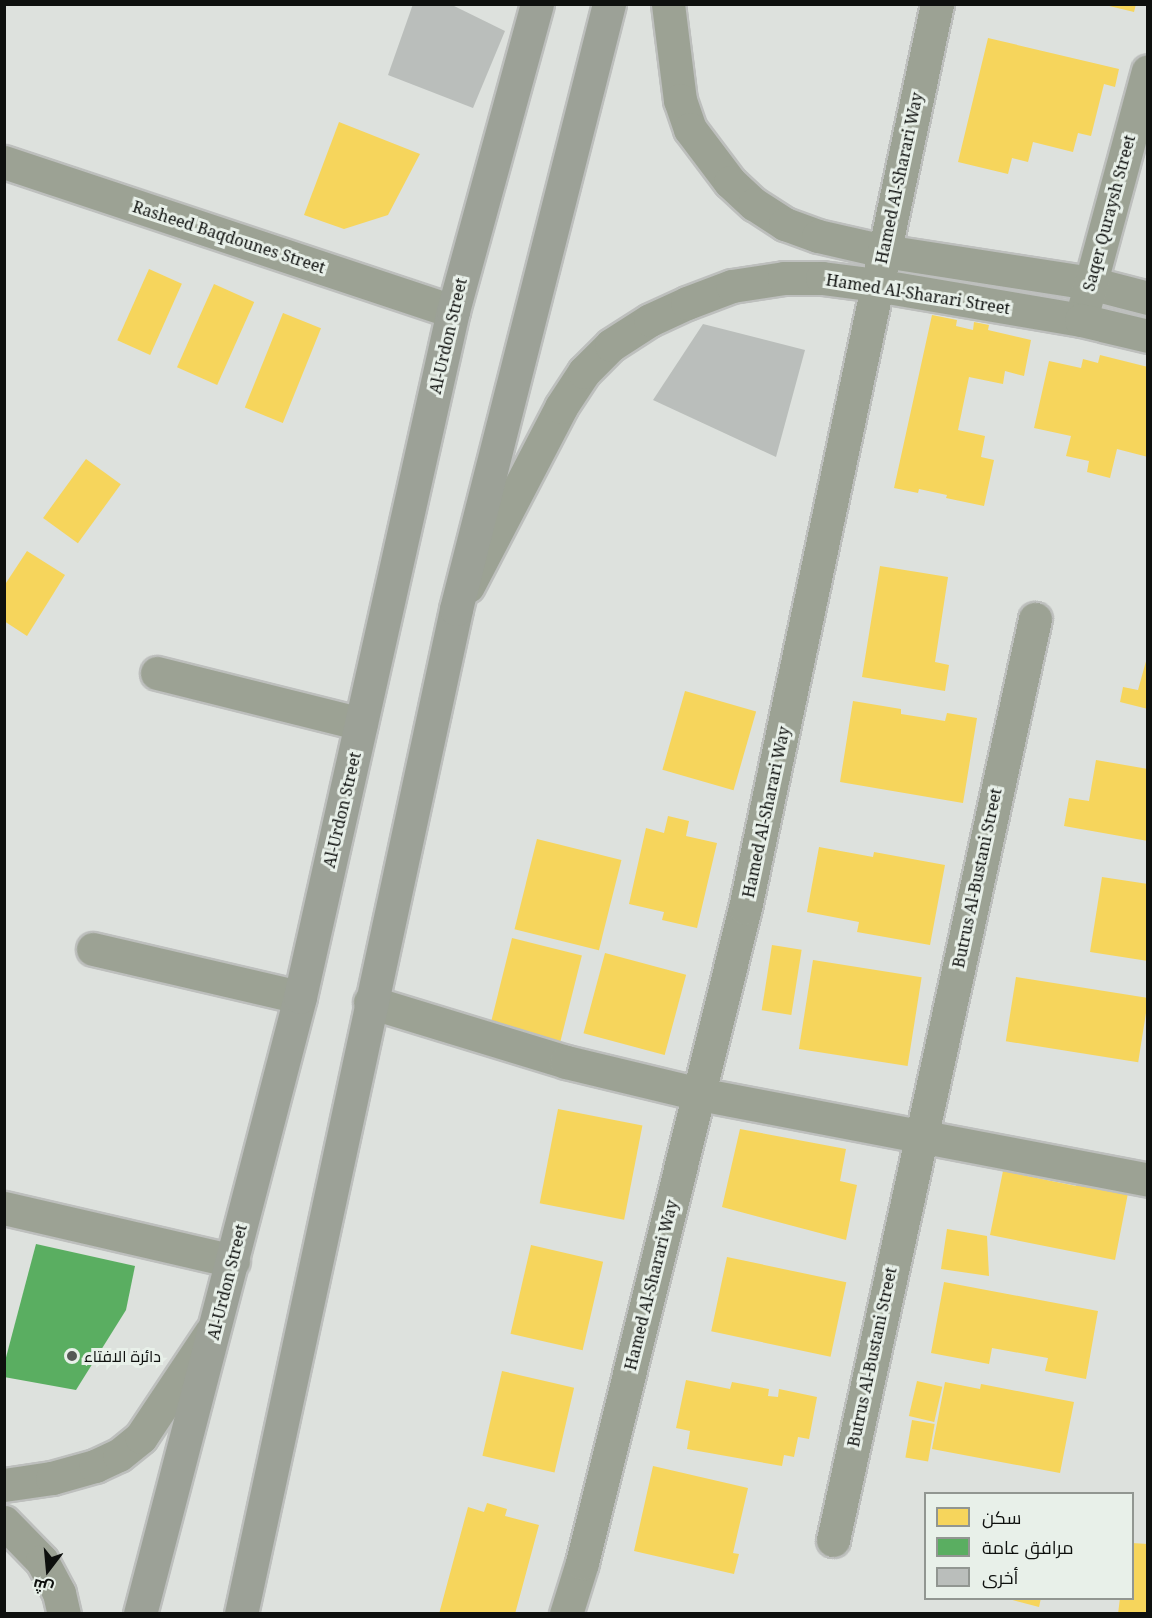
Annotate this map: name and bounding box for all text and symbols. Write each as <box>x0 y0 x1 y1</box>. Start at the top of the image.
street label: Hamed Al-Sharari Way <box>871 90 927 266</box>
street label: Saqer Quraysh Street <box>1079 133 1139 293</box>
street label: Rasheed Baqdounes Street <box>130 197 328 277</box>
street label: Hamed Al-Sharari Street <box>825 270 1011 318</box>
street label: Al-Urdon Street <box>425 276 471 396</box>
street label: Hamed Al-Sharari Way <box>738 724 794 900</box>
street label: Al-Urdon Street <box>319 750 365 870</box>
street label: Butrus Al-Bustani Street <box>949 786 1005 970</box>
street label: Hamed Al-Sharari Way <box>621 1198 681 1372</box>
street label: Al-Urdon Street <box>203 1222 251 1342</box>
street label: Butrus Al-Bustani Street <box>844 1265 900 1449</box>
place label: دائرة الافتاء <box>84 1346 161 1366</box>
marker: دائرة الافتاء <box>65 1349 79 1363</box>
legend <box>924 1492 1134 1600</box>
text: سكن <box>982 1505 1021 1529</box>
text: مرافق عامة <box>982 1535 1073 1559</box>
north arrow <box>18 1540 78 1600</box>
text: أخرى <box>982 1565 1018 1589</box>
text: ش <box>30 1574 56 1601</box>

